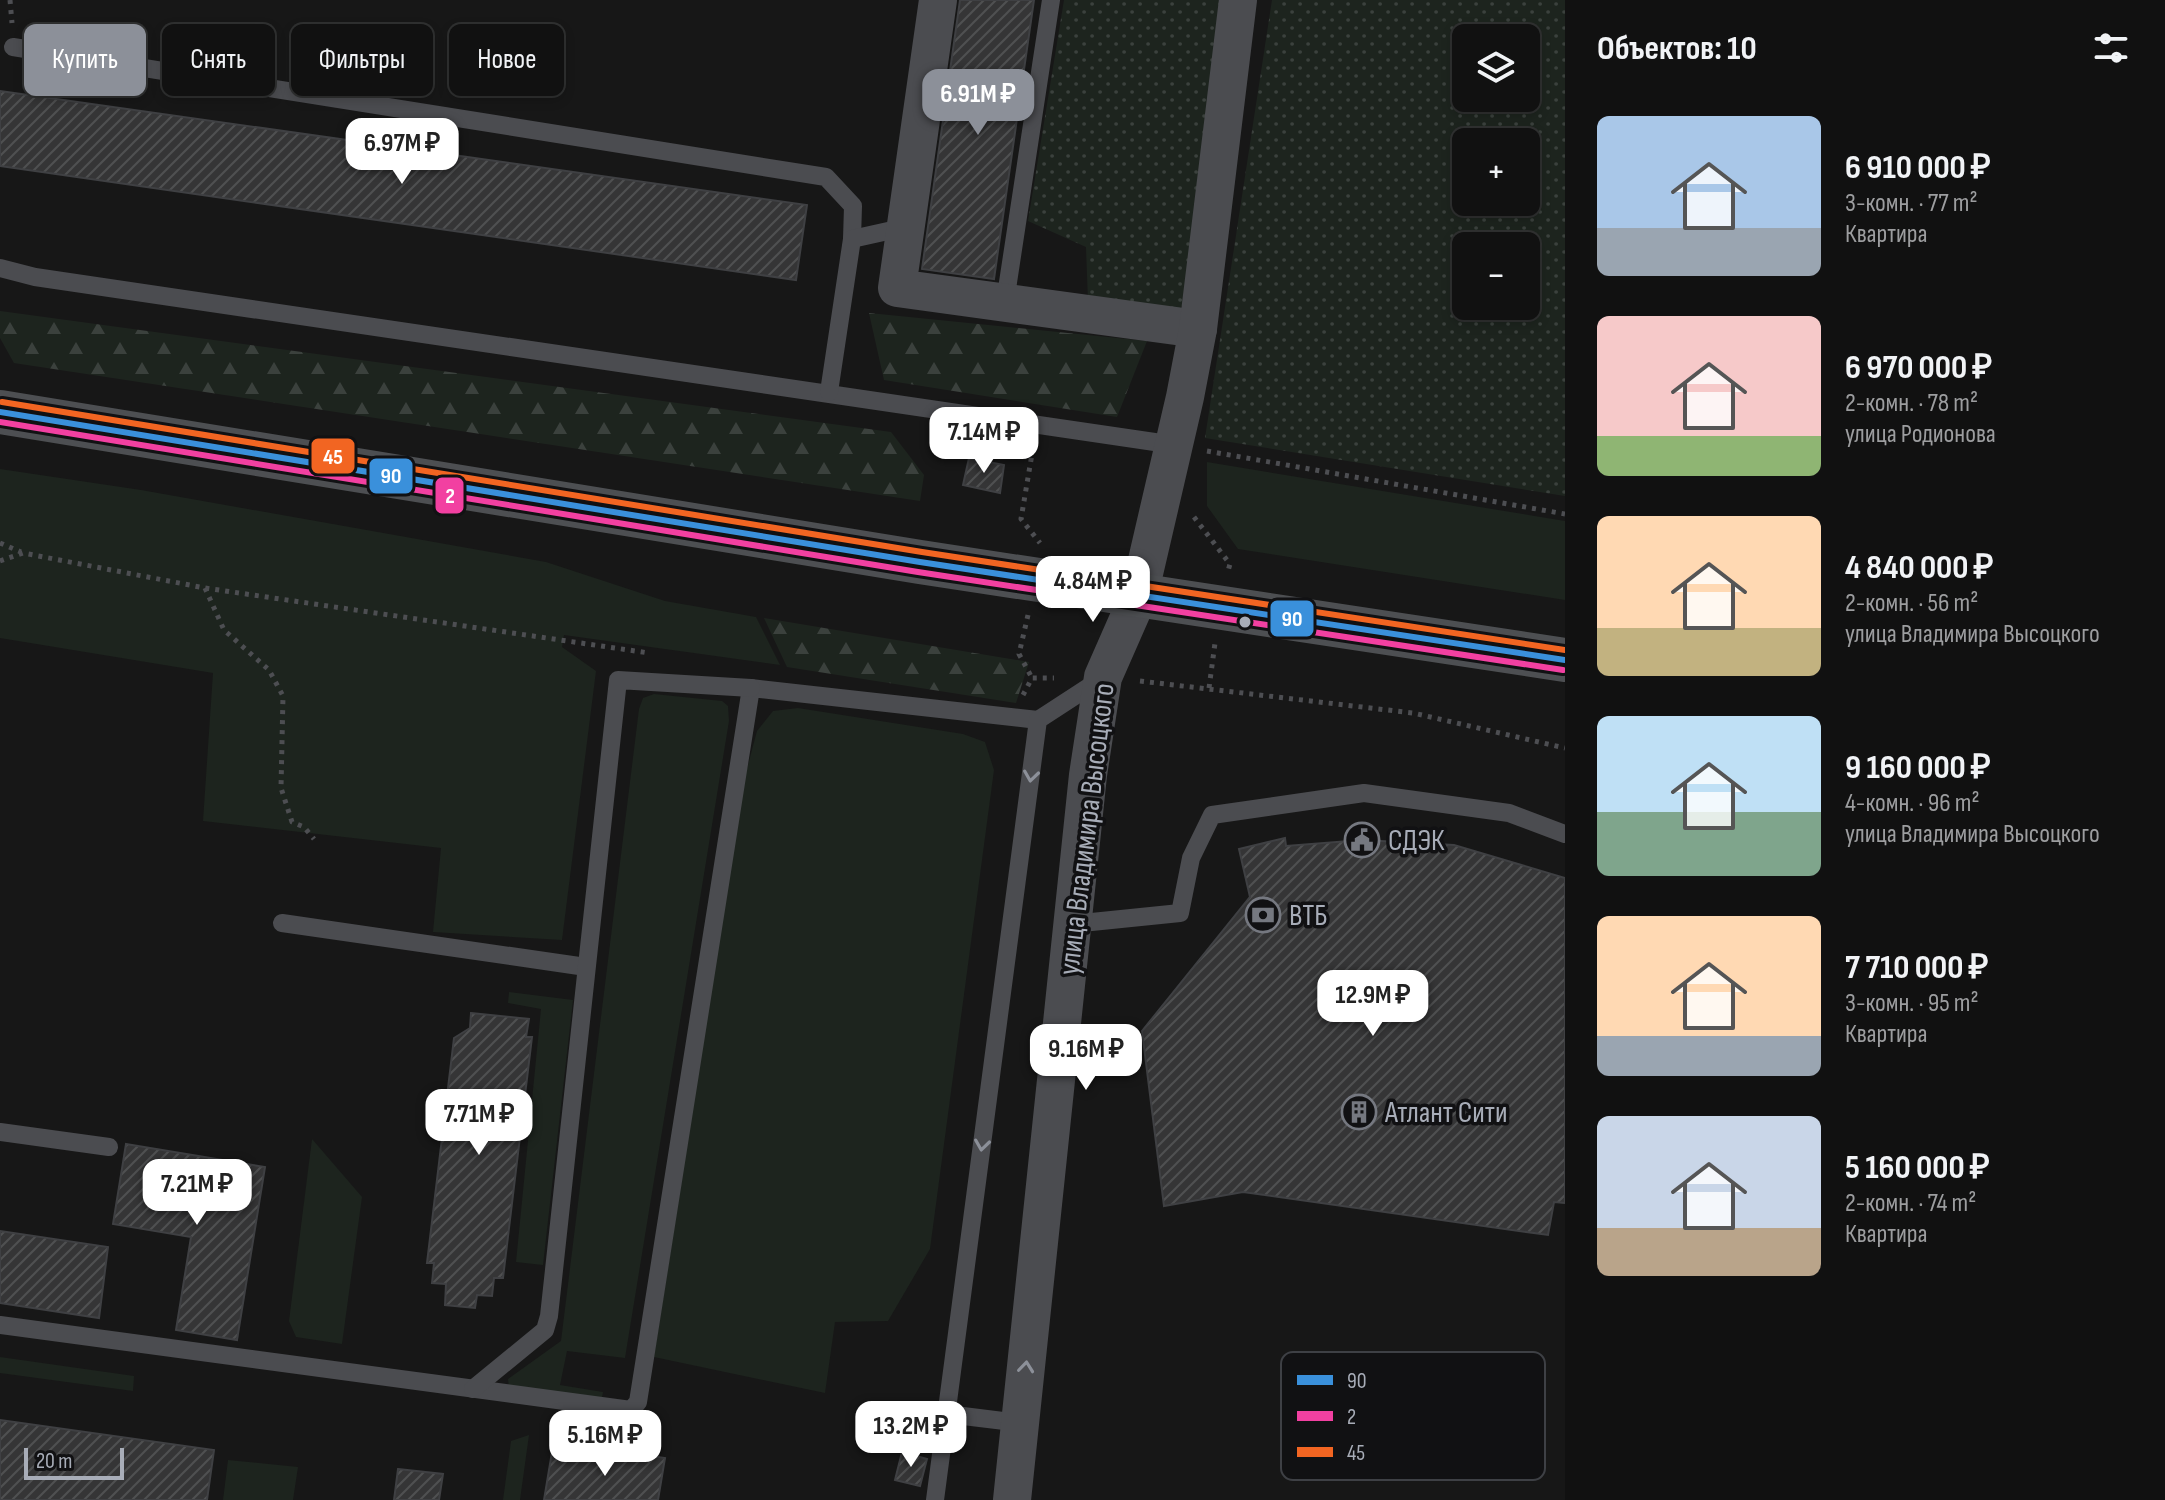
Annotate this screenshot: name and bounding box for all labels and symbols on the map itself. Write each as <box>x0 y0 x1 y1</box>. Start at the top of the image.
pin: 6.91M ₽ <box>904 69 1052 137</box>
pin: 6.97M ₽ <box>328 118 476 186</box>
pin: 7.14M ₽ <box>910 407 1058 475</box>
line badge: 45 <box>310 437 356 475</box>
text: 45 <box>323 444 343 471</box>
line badge: 90 <box>368 457 414 495</box>
text: 90 <box>381 463 401 490</box>
line badge: 2 <box>434 476 465 515</box>
text: 2 <box>445 483 455 510</box>
pin: 4.84M ₽ <box>1019 556 1167 624</box>
line badge: 90 <box>1269 599 1315 638</box>
text: 90 <box>1282 606 1302 633</box>
unlabelled marker <box>1237 614 1253 630</box>
street label: улица Владимира Высоцкого <box>1051 681 1123 977</box>
one-way arrow <box>1023 769 1040 783</box>
public building icon: СДЭК <box>1343 821 1381 859</box>
place label: СДЭК <box>1388 823 1445 859</box>
bank icon: ВТБ <box>1244 896 1282 934</box>
place label: ВТБ <box>1289 898 1328 934</box>
pin: 12.9M ₽ <box>1299 970 1447 1038</box>
pin: 9.16M ₽ <box>1012 1024 1160 1092</box>
pin: 7.71M ₽ <box>405 1089 553 1157</box>
building icon: Атлант Сити <box>1340 1093 1378 1131</box>
place label: Атлант Сити <box>1384 1095 1507 1131</box>
one-way arrow <box>974 1138 991 1152</box>
pin: 7.21M ₽ <box>123 1159 271 1227</box>
legend <box>1281 1352 1545 1480</box>
one-way arrow <box>1017 1360 1034 1373</box>
text: 90 <box>1347 1368 1367 1395</box>
pin: 13.2M ₽ <box>837 1401 985 1469</box>
text: 2 <box>1347 1404 1356 1431</box>
pin: 5.16M ₽ <box>531 1410 679 1478</box>
text: 45 <box>1347 1440 1365 1467</box>
scale bar <box>24 1444 124 1480</box>

